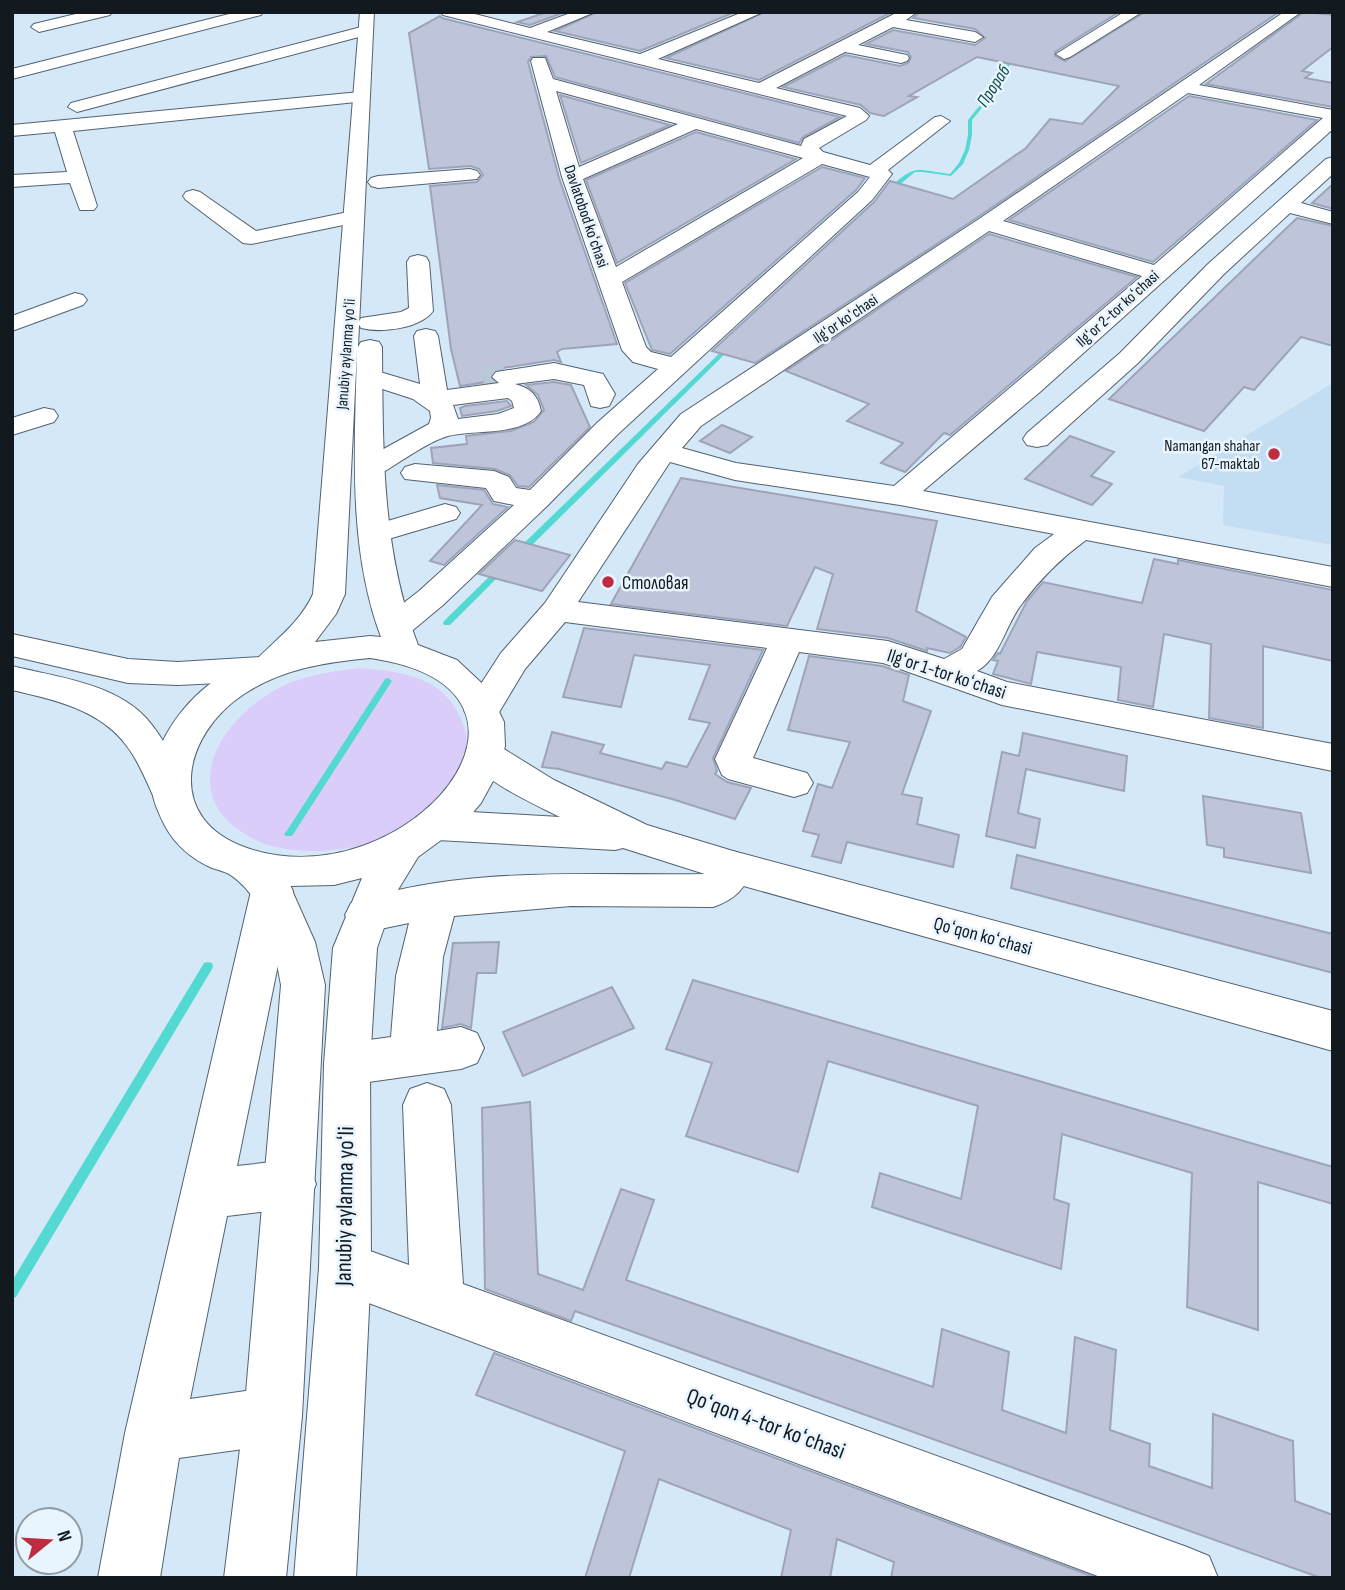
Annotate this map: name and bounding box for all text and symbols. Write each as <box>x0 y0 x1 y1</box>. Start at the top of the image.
water label: Прораб <box>972 61 1015 111</box>
street label: Davlatobod koʻchasi <box>559 163 612 270</box>
street label: Ilgʻor 2-tor koʻchasi <box>1073 267 1163 351</box>
street label: Ilgʻor koʻchasi <box>810 291 882 348</box>
street label: Janubiy aylanma yoʻli <box>333 298 360 411</box>
place label: Namangan shahar 67-maktab <box>1164 437 1260 474</box>
marker: Namangan shahar 67-maktab <box>1266 446 1282 462</box>
place label: Столовая <box>622 572 688 595</box>
marker: Столовая <box>600 574 616 590</box>
street label: Ilgʻor 1-tor koʻchasi <box>884 644 1009 704</box>
street label: Qoʻqon koʻchasi <box>931 912 1034 961</box>
street label: Janubiy aylanma yoʻli <box>330 1126 360 1287</box>
street label: Qoʻqon 4-tor koʻchasi <box>682 1382 849 1466</box>
north arrow <box>14 1506 84 1576</box>
text: N <box>51 1528 76 1545</box>

